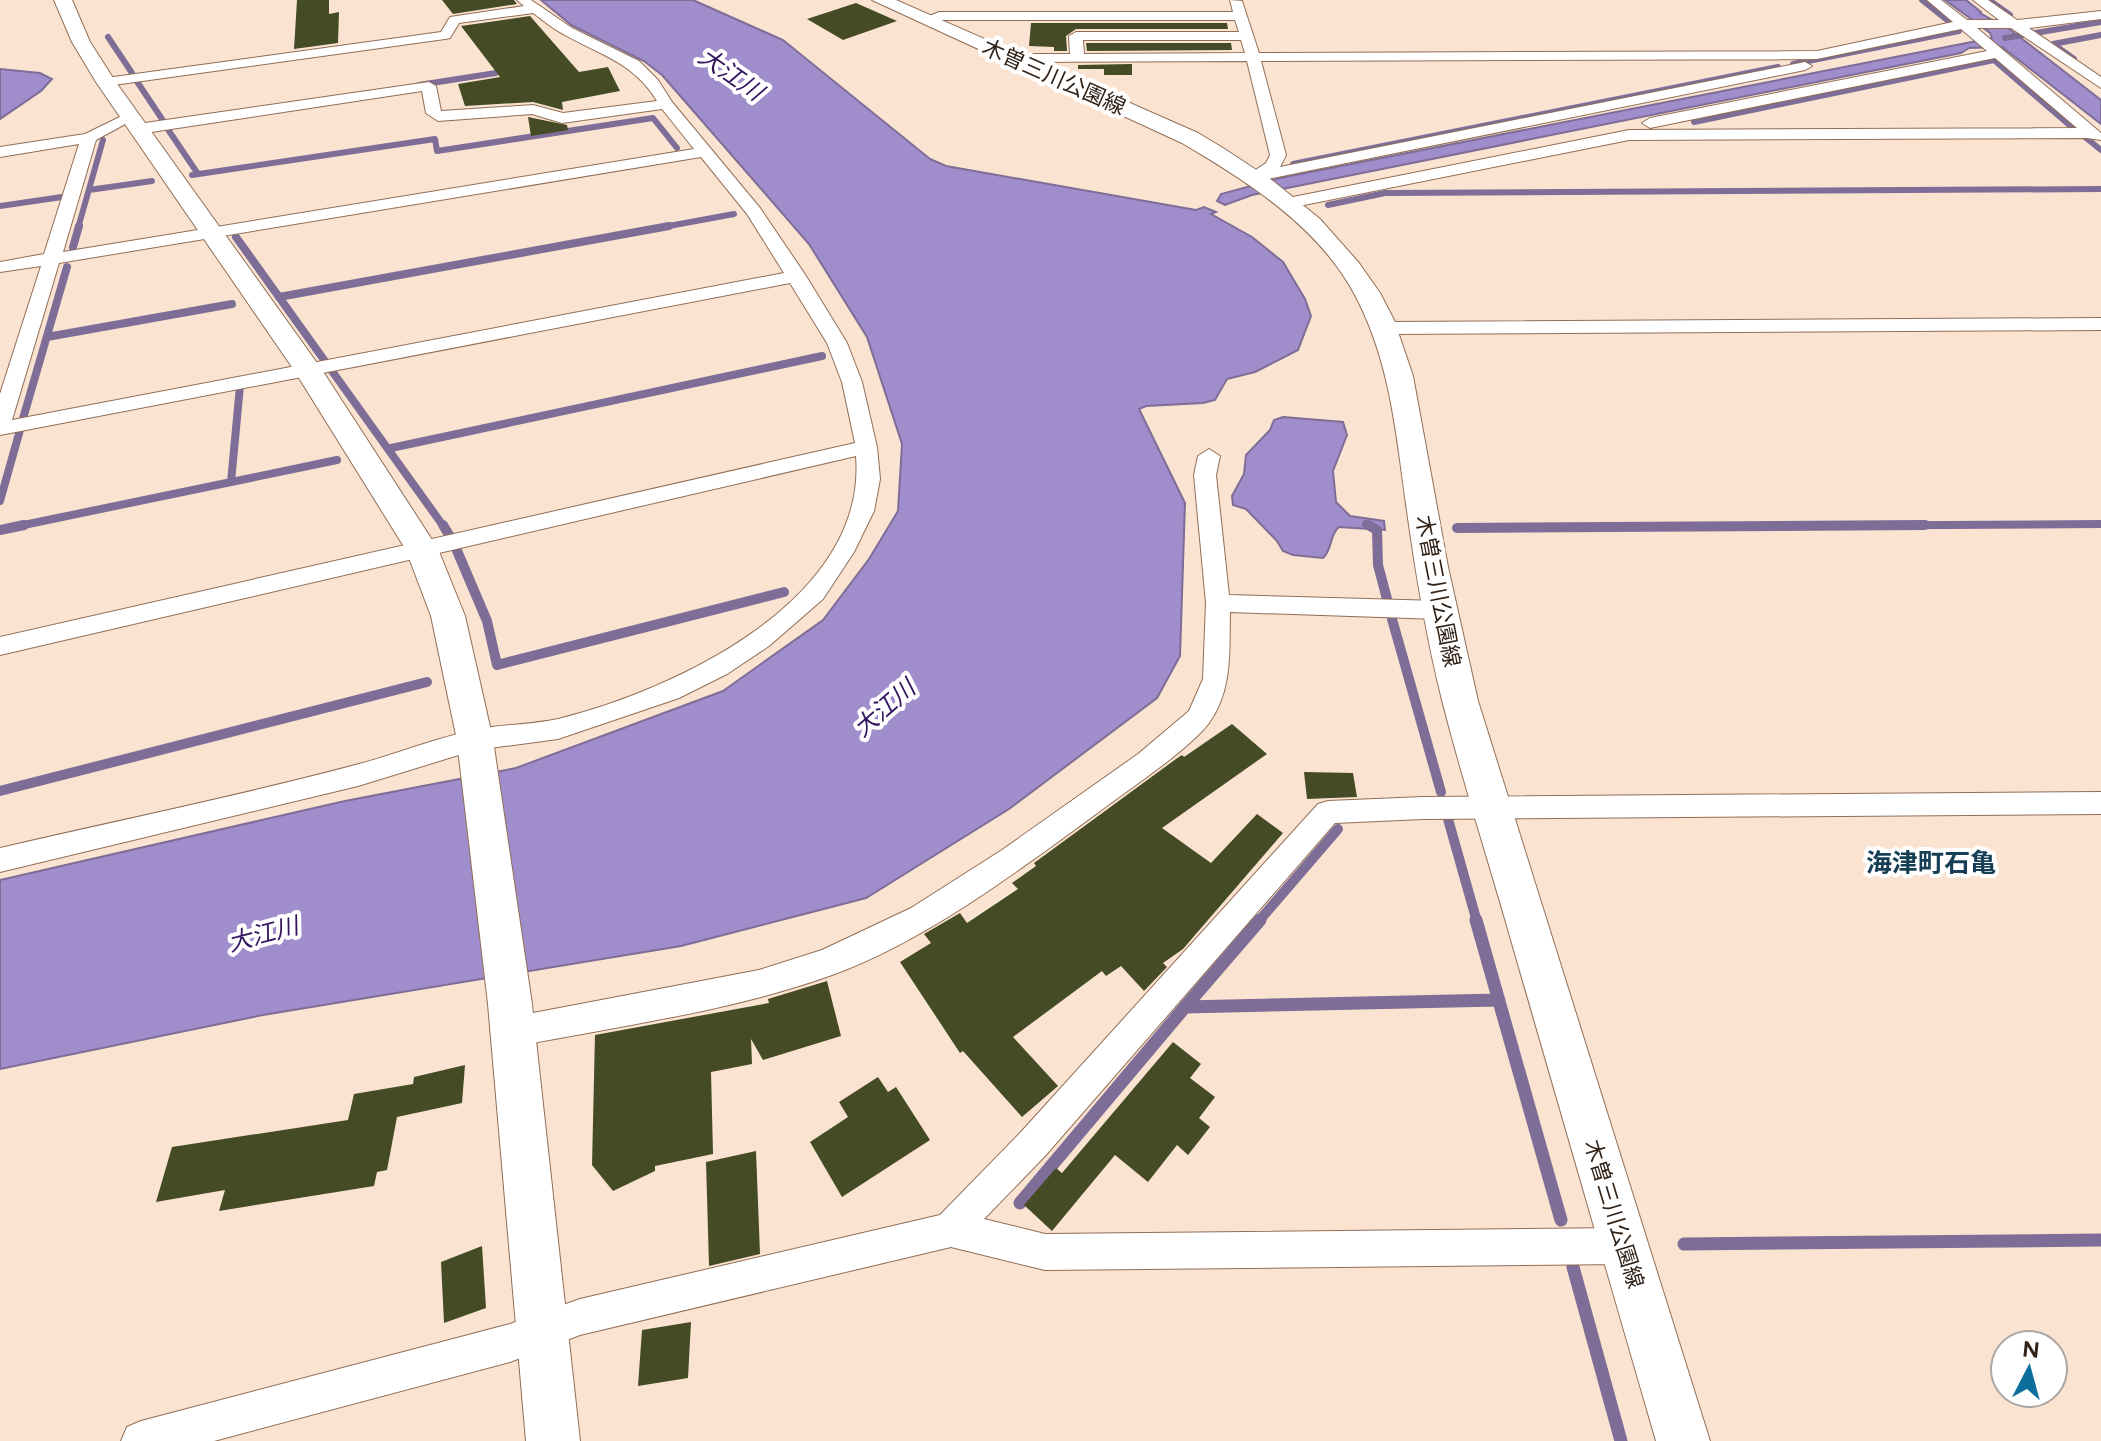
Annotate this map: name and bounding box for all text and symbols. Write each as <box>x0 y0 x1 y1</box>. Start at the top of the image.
street label: 木曽三川公園線 <box>978 33 1130 121</box>
water label: 大江川 <box>693 41 771 108</box>
street label: 木曽三川公園線 <box>1410 513 1466 669</box>
water label: 大江川 <box>847 671 923 743</box>
district label: 海津町石亀 <box>1866 847 1996 879</box>
water label: 大江川 <box>224 910 304 957</box>
street label: 木曽三川公園線 <box>1579 1136 1649 1292</box>
north arrow <box>1989 1329 2069 1409</box>
text: N <box>2021 1335 2041 1364</box>

